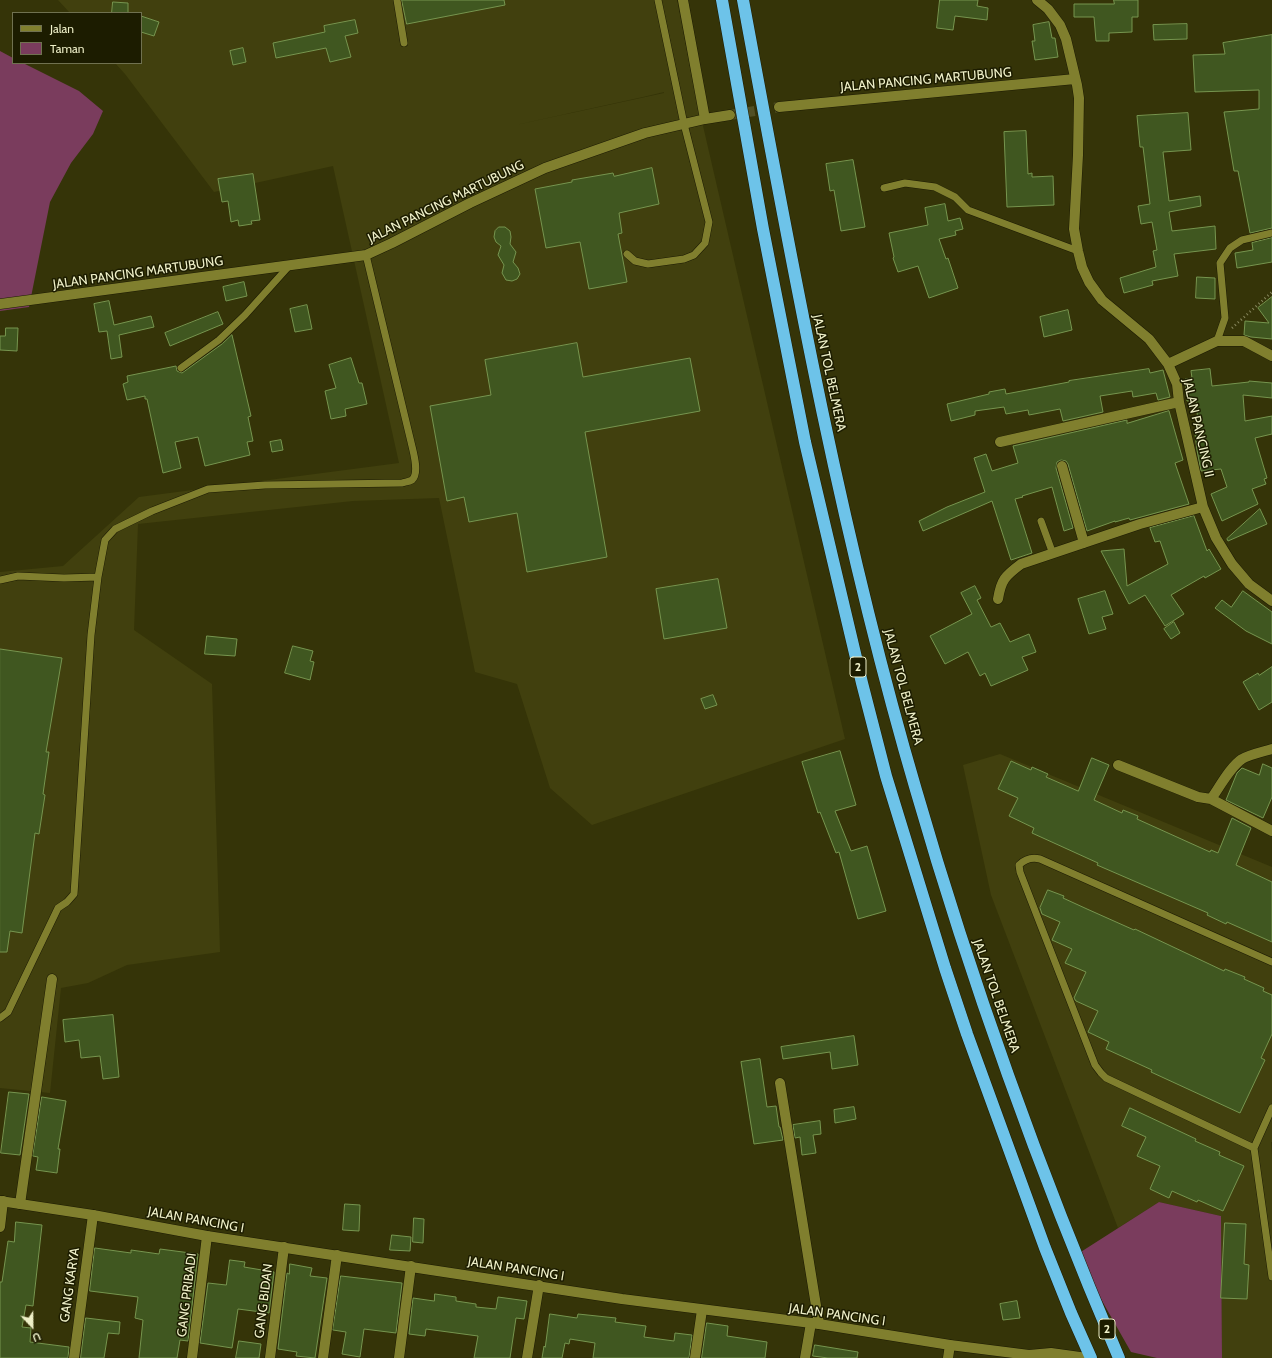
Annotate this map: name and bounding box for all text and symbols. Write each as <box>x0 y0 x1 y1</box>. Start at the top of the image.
legend <box>12 12 142 64</box>
text: Jalan <box>50 21 74 36</box>
text: Taman <box>50 41 84 56</box>
street label: JALAN PANCING MARTUBUNG <box>840 65 1012 95</box>
street label: JALAN PANCING MARTUBUNG <box>365 157 527 247</box>
street label: JALAN PANCING MARTUBUNG <box>52 253 224 293</box>
street label: JALAN TOL BELMERA <box>809 313 849 433</box>
street label: JALAN PANCING II <box>1179 377 1217 479</box>
street label: JALAN TOL BELMERA <box>880 628 926 746</box>
road number: 2 <box>850 657 866 677</box>
street label: JALAN TOL BELMERA <box>969 937 1023 1055</box>
street label: JALAN PANCING I <box>147 1204 245 1236</box>
street label: GANG KARYA <box>57 1247 83 1323</box>
street label: GANG PRIBADI <box>174 1252 200 1338</box>
street label: JALAN PANCING I <box>467 1254 565 1284</box>
street label: GANG BIDAN <box>252 1263 276 1339</box>
street label: JALAN PANCING I <box>788 1300 886 1330</box>
north arrow <box>12 1306 52 1346</box>
road number: 2 <box>1099 1319 1115 1339</box>
text: U <box>30 1329 43 1345</box>

